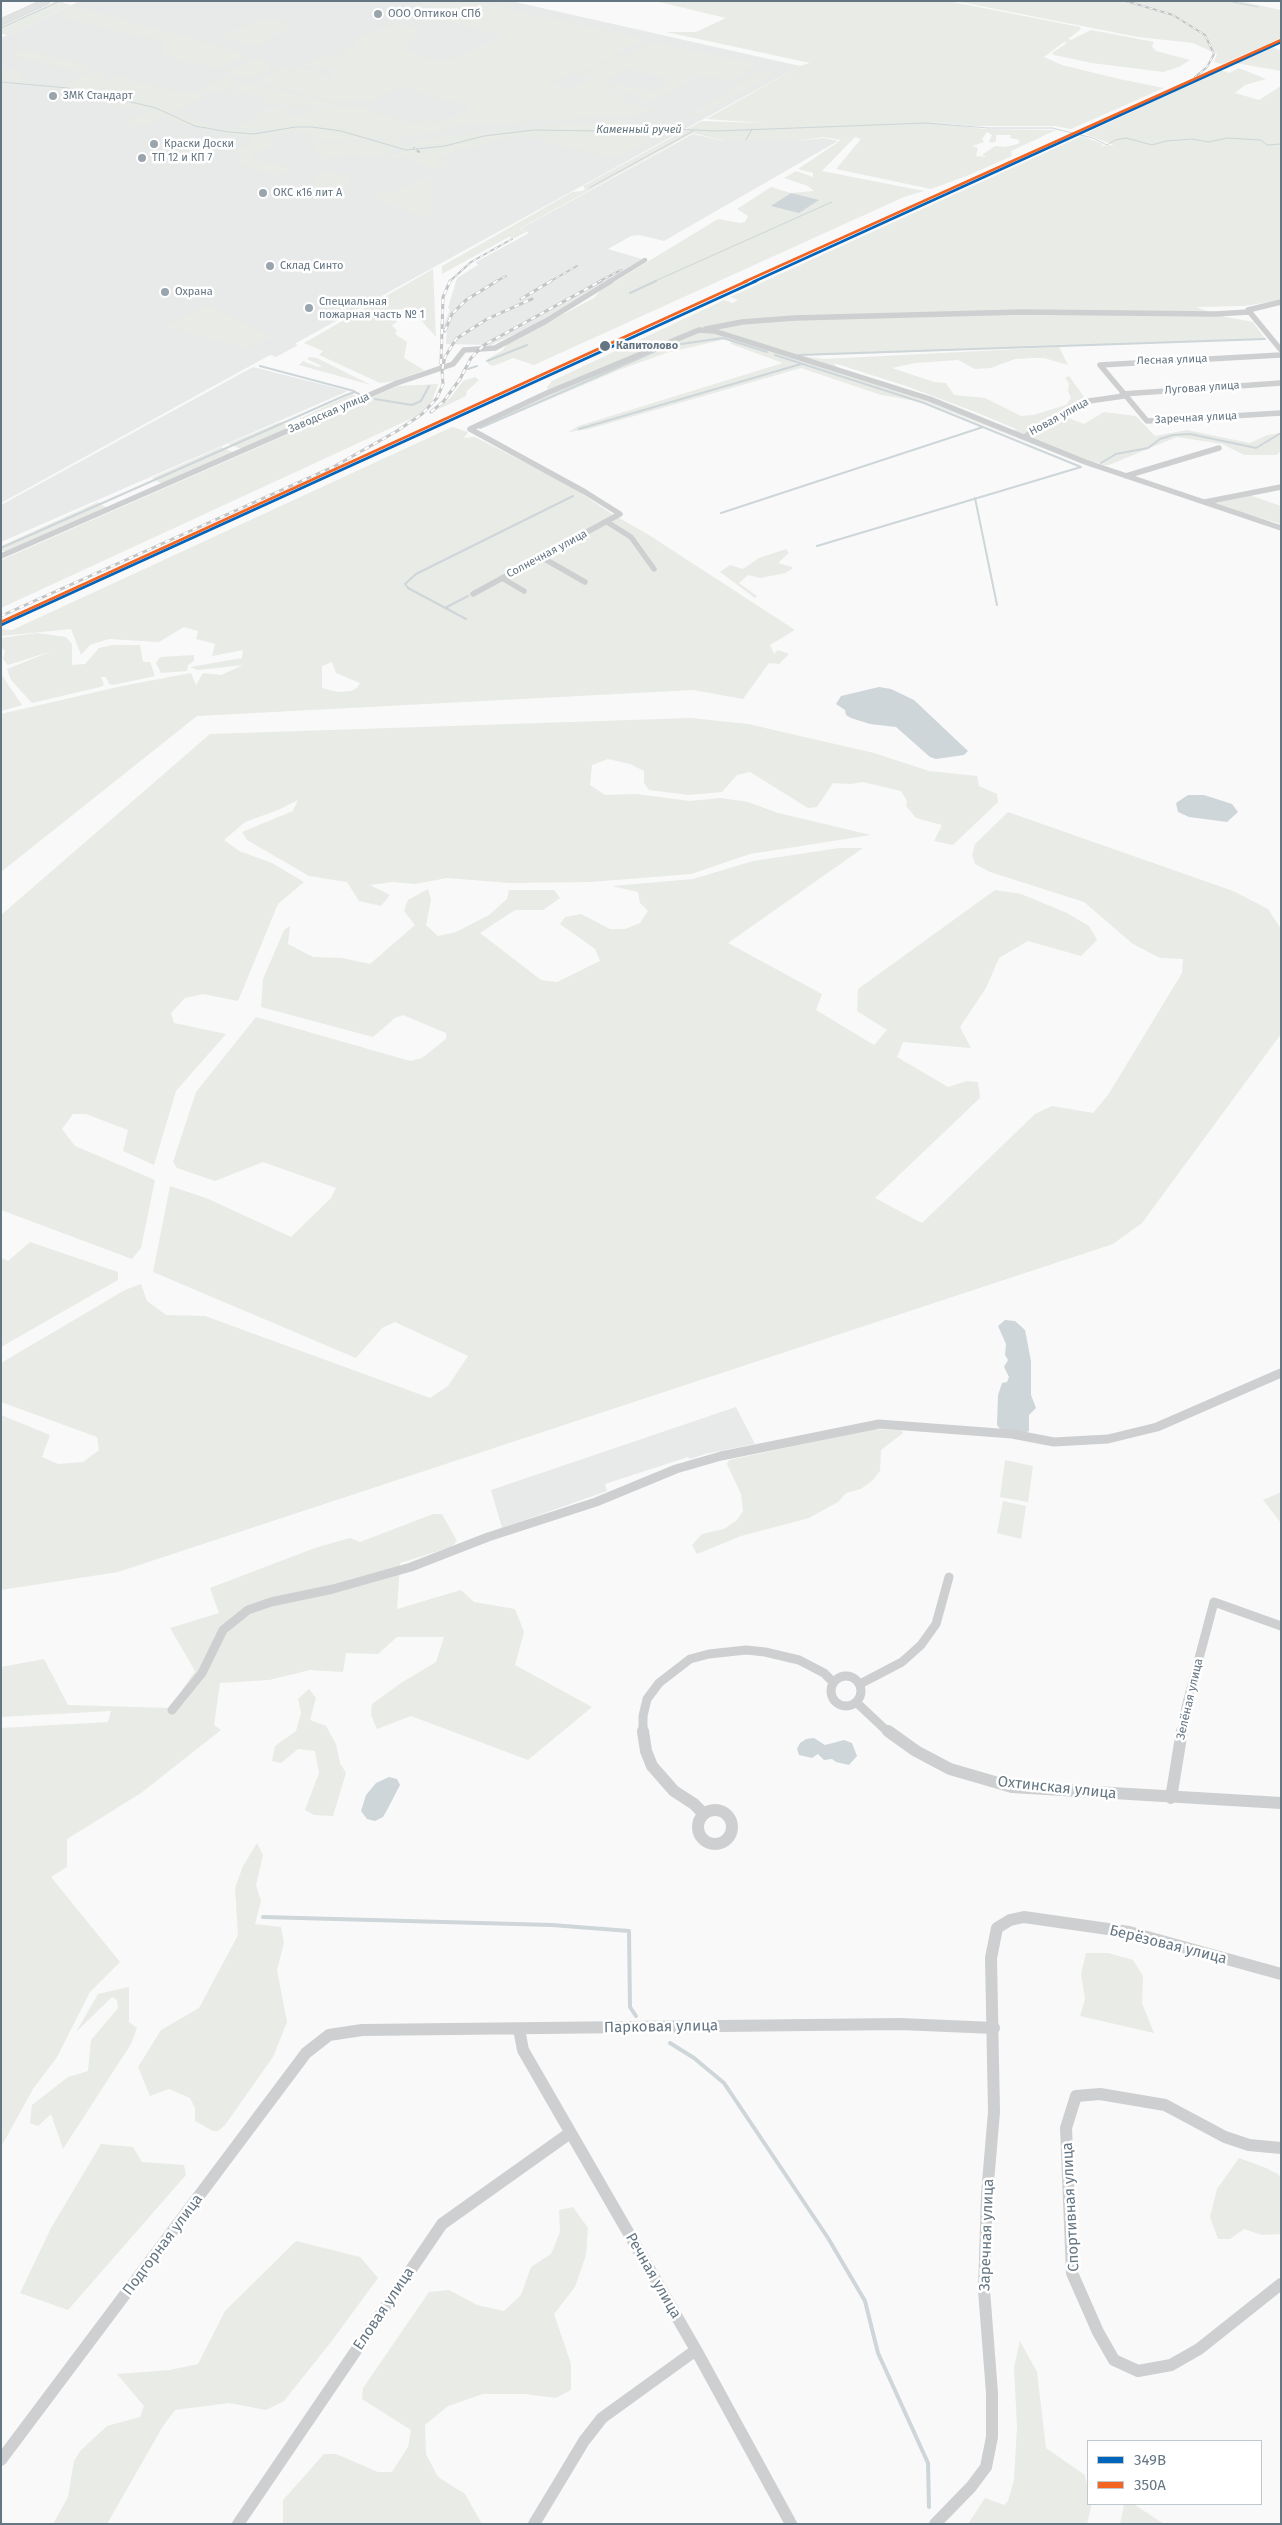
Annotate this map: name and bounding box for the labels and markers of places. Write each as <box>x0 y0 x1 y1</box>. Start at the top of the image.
place label: ООО Оптикон СПб <box>388 7 481 21</box>
marker: ООО Оптикон СПб <box>372 8 384 20</box>
place label: ЗМК Стандарт <box>63 89 133 103</box>
marker: ЗМК Стандарт <box>47 90 59 102</box>
place label: Краски Доски <box>164 137 234 151</box>
marker: Краски Доски <box>148 138 160 150</box>
place label: ТП 12 и КП 7 <box>152 151 212 165</box>
marker: ТП 12 и КП 7 <box>136 152 148 164</box>
place label: ОКС к16 лит А <box>273 186 342 200</box>
marker: ОКС к16 лит А <box>257 187 269 199</box>
place label: Склад Синто <box>280 259 343 273</box>
marker: Склад Синто <box>264 260 276 272</box>
place label: Охрана <box>175 285 213 299</box>
marker: Охрана <box>159 286 171 298</box>
place label: Специальная пожарная часть № 1 <box>319 295 424 321</box>
marker: Специальная пожарная часть № 1 <box>303 302 315 314</box>
marker: Капитолово <box>598 339 612 353</box>
place label: Капитолово <box>616 339 678 353</box>

